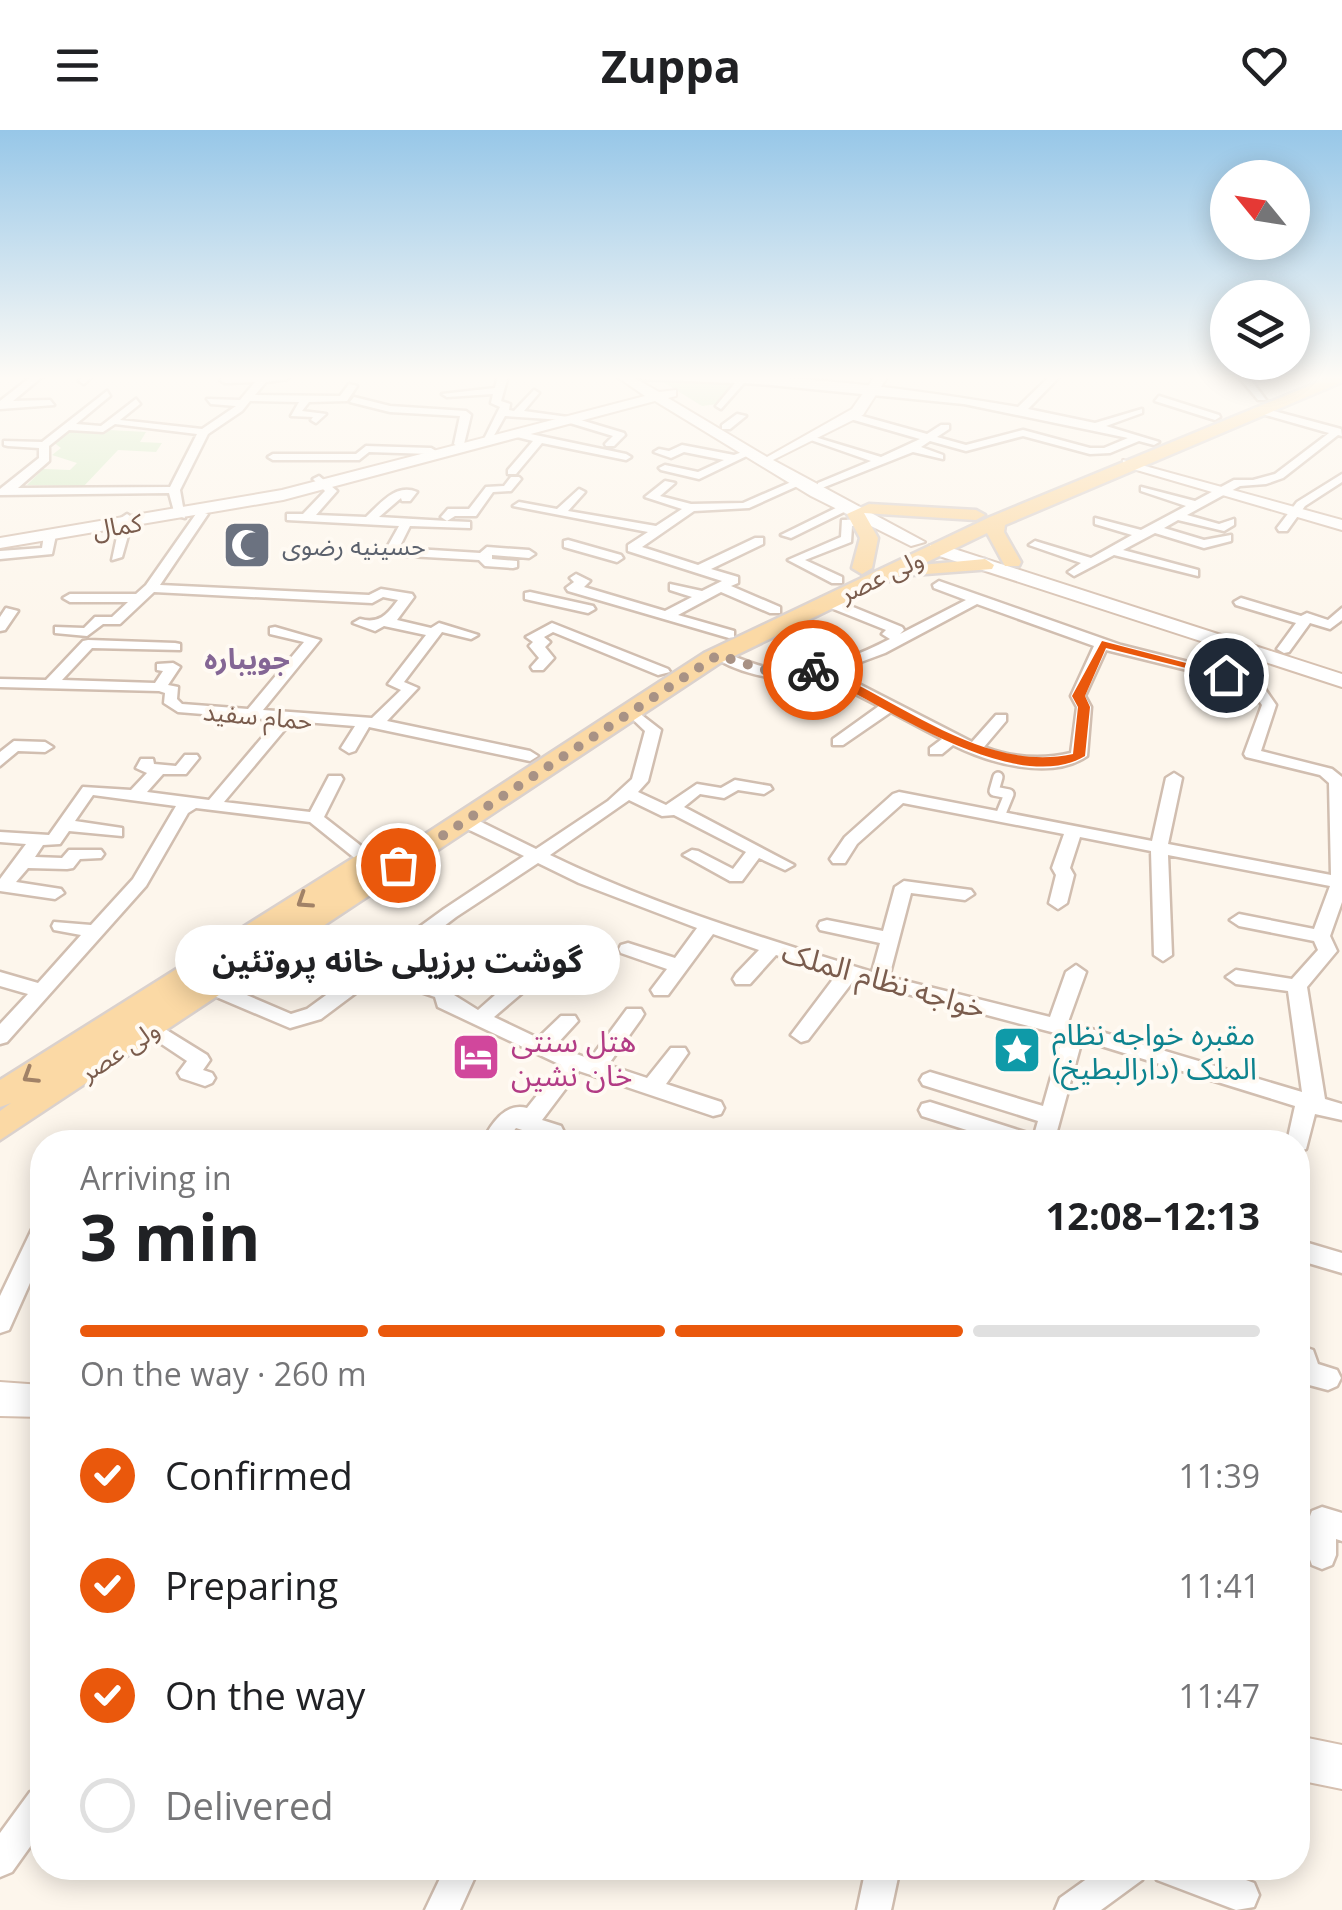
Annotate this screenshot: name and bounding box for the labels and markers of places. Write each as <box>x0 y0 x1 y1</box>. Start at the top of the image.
mosque icon: حسینیه رضوی <box>221 519 273 571</box>
place label: حسینیه رضوی <box>282 528 426 562</box>
pin <box>1184 633 1269 718</box>
pin <box>356 823 441 908</box>
callout: گوشت برزیلی خانه پروتئین <box>175 925 620 995</box>
place label: مقبره خواجه نظام الملک (دارالبطیخ) <box>1052 1013 1257 1091</box>
place label: هتل سنتی خان نشین <box>511 1020 636 1095</box>
place icon: مقبره خواجه نظام الملک (دارالبطیخ) <box>991 1024 1043 1076</box>
hotel icon: هتل سنتی خان نشین <box>450 1031 502 1083</box>

